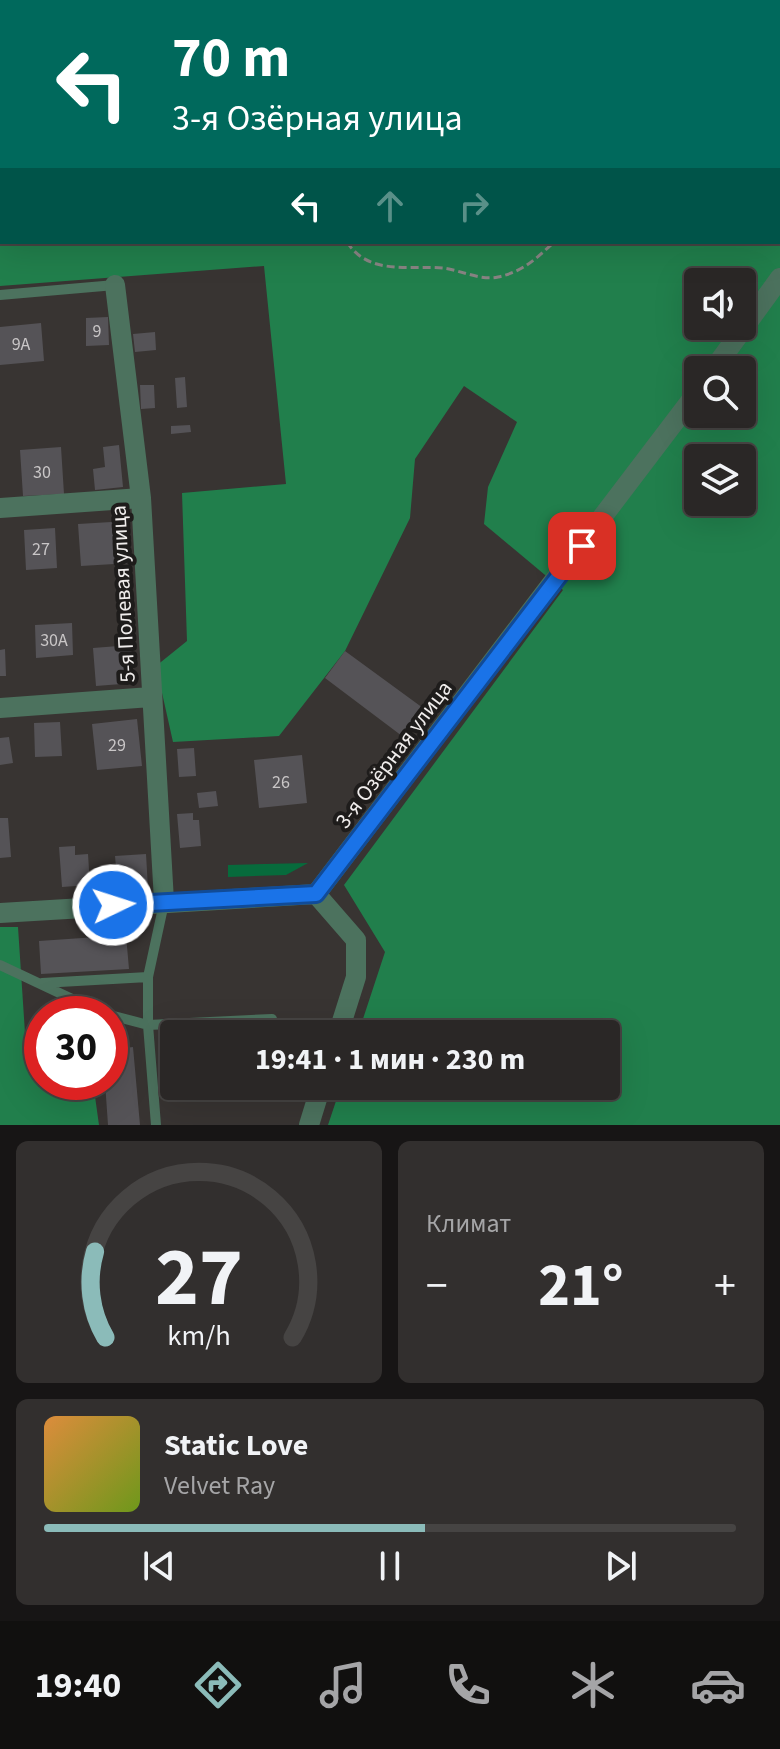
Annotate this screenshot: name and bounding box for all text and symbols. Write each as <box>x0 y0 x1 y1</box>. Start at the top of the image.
text: 70 m <box>172 19 290 98</box>
icon: left <box>40 32 144 136</box>
text: 3-я Озёрная улица <box>172 93 463 144</box>
icon: left <box>284 184 328 228</box>
icon: ahead <box>368 184 412 228</box>
icon: right <box>452 184 496 228</box>
map controls <box>684 268 756 516</box>
button: sound <box>684 268 756 340</box>
house number: 9 <box>93 319 102 344</box>
house number: 9А <box>12 332 31 357</box>
button: search <box>684 356 756 428</box>
button: layers <box>684 444 756 516</box>
house number: 30 <box>33 460 51 485</box>
street label: 5-я Полевая улица <box>102 504 144 683</box>
pin <box>548 512 616 580</box>
icon: arrive <box>560 524 604 568</box>
house number: 27 <box>32 537 50 562</box>
house number: 30А <box>40 628 68 653</box>
street label: 3-я Озёрная улица <box>328 674 460 835</box>
house number: 29 <box>108 733 126 758</box>
house number: 26 <box>272 770 290 795</box>
position arrow <box>71 863 155 947</box>
speed limit sign: 30 <box>24 996 128 1100</box>
text: 19:41 · 1 мин · 230 m <box>255 1038 525 1081</box>
text: Климат <box>426 1205 511 1242</box>
text: 27 <box>155 1219 243 1337</box>
text: 21° <box>538 1244 624 1329</box>
text: − <box>426 1255 448 1318</box>
text: + <box>714 1255 736 1318</box>
text: km/h <box>167 1316 231 1356</box>
text: Static Love <box>164 1424 308 1467</box>
text: Velvet Ray <box>164 1467 275 1504</box>
icon: previous <box>137 1544 181 1588</box>
icon: pause <box>368 1544 412 1588</box>
icon: next <box>599 1544 643 1588</box>
icon: directions <box>190 1657 246 1713</box>
icon: music <box>315 1657 371 1713</box>
icon: phone <box>440 1657 496 1713</box>
icon: climate <box>565 1657 621 1713</box>
icon: car <box>690 1657 746 1713</box>
text: 19:40 <box>34 1660 121 1711</box>

